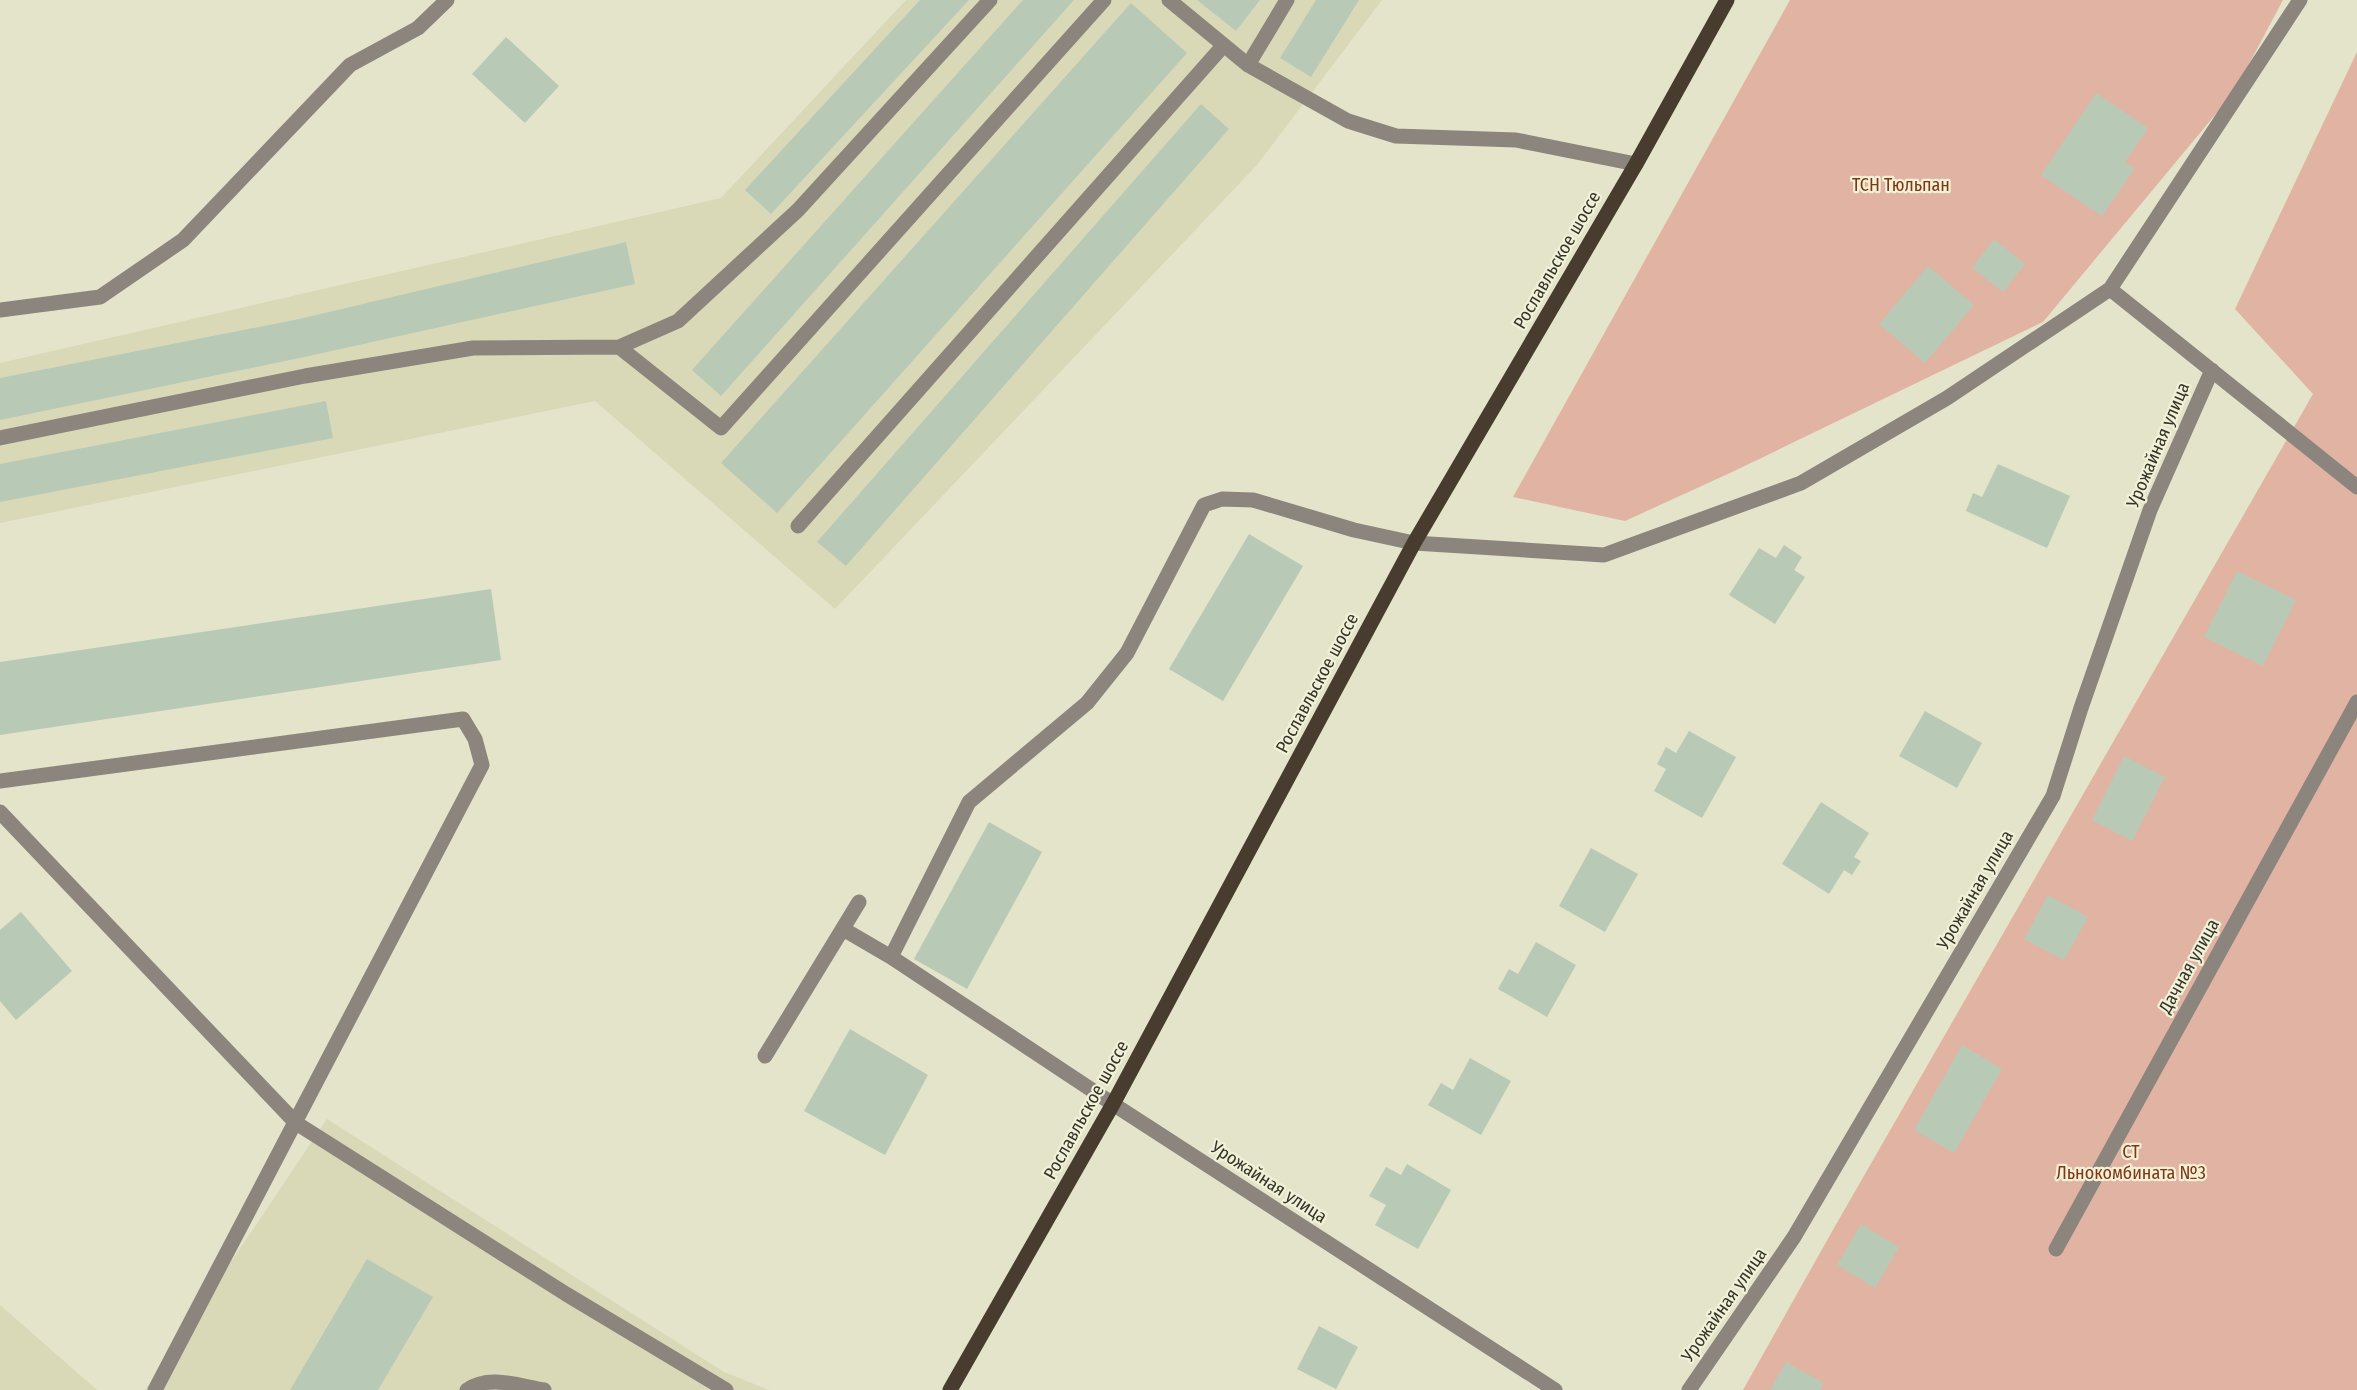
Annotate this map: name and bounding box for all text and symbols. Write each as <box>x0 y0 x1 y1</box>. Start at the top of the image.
park label: ТСН Тюльпан <box>1852 174 1950 196</box>
street label: Рославльское шоссе <box>1509 187 1605 333</box>
street label: Урожайная улица <box>2121 379 2194 512</box>
street label: Рославльское шоссе <box>1271 609 1363 757</box>
street label: Урожайная улица <box>1931 826 2018 954</box>
street label: Дачная улица <box>2154 915 2224 1018</box>
street label: Рославльское шоссе <box>1039 1037 1133 1183</box>
street label: Урожайная улица <box>1206 1136 1331 1228</box>
park label: СТ Льнокомбината №3 <box>2056 1141 2206 1184</box>
street label: Урожайная улица <box>1676 1244 1772 1367</box>

